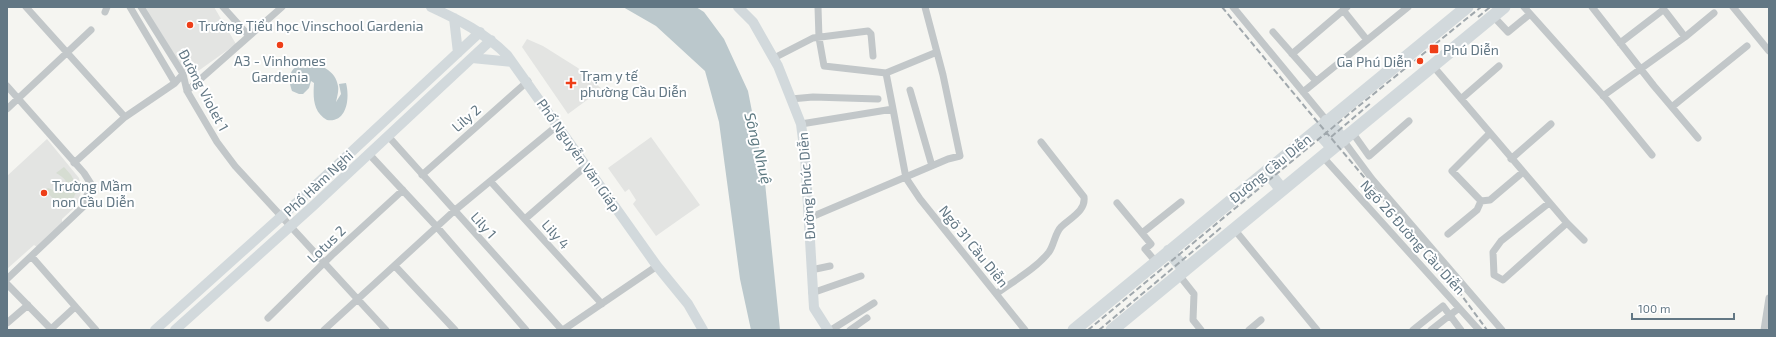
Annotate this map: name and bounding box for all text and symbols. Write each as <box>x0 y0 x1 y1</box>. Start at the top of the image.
place label: Trường Tiểu học Vinschool Gardenia <box>198 17 423 34</box>
marker: Trường Tiểu học Vinschool Gardenia <box>185 20 195 30</box>
marker: A3 - Vinhomes Gardenia <box>275 40 285 50</box>
place label: Phú Diễn <box>1443 41 1499 58</box>
marker: Phú Diễn <box>1428 43 1440 55</box>
street label: Đường Violet 1 <box>175 46 233 134</box>
place label: A3 - Vinhomes Gardenia <box>234 52 326 85</box>
place label: Ga Phú Diễn <box>1336 53 1412 70</box>
marker: Ga Phú Diễn <box>1415 56 1425 66</box>
place label: Trạm y tế phường Cầu Diễn <box>580 67 687 100</box>
marker: Trạm y tế phường Cầu Diễn <box>565 77 577 89</box>
street label: Phố Nguyễn Văn Giáp <box>534 95 624 215</box>
street label: Lily 2 <box>448 101 484 135</box>
water label: Sông Nhuệ <box>741 110 777 186</box>
street label: Đường Cầu Diễn <box>1226 130 1314 206</box>
street label: Đường Phúc Diễn <box>794 132 818 240</box>
street label: Phố Hàm Nghi <box>280 146 356 220</box>
street label: Ngõ 26 Đường Cầu Diễn <box>1357 176 1469 298</box>
place label: Trường Mầm non Cầu Diễn <box>52 177 135 210</box>
marker: Trường Mầm non Cầu Diễn <box>39 188 49 198</box>
street label: Ngõ 31 Cầu Diễn <box>936 202 1012 290</box>
street label: Lily 1 <box>468 208 500 242</box>
street label: Lily 4 <box>539 216 573 252</box>
street label: Lotus 2 <box>303 222 349 266</box>
scale bar <box>1632 295 1734 321</box>
text: 100 m <box>1638 301 1670 315</box>

